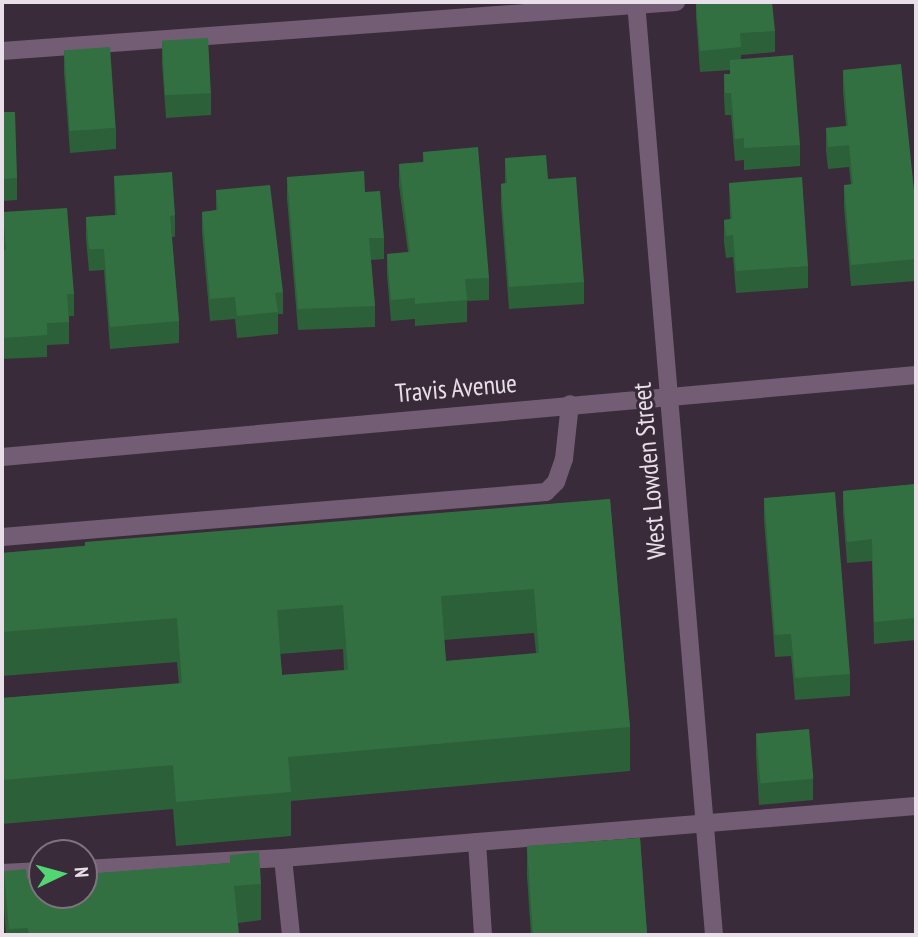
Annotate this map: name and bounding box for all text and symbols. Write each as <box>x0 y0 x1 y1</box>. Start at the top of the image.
street label: Travis Avenue <box>394 367 518 409</box>
street label: West Lowden Street <box>626 381 672 561</box>
north arrow <box>28 839 98 909</box>
text: N <box>70 866 94 878</box>

